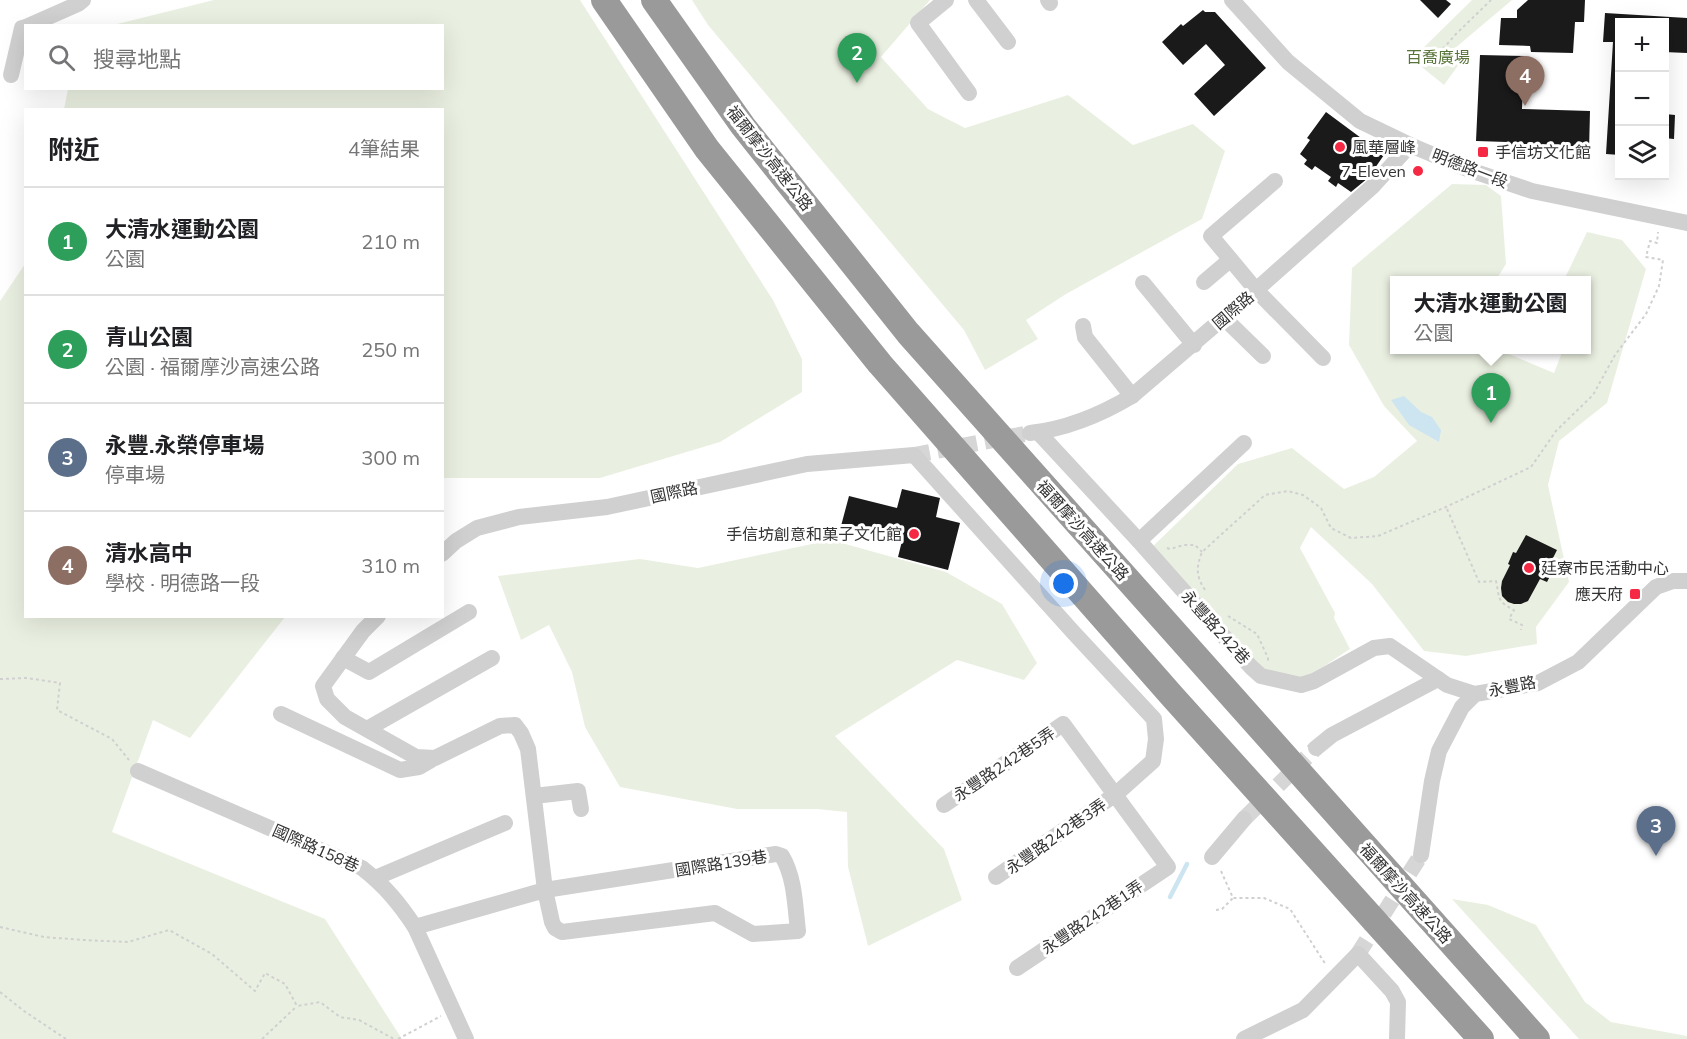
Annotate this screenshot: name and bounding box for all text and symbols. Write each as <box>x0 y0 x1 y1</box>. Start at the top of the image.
map controls <box>1615 18 1669 180</box>
button: + <box>1615 18 1669 72</box>
search box <box>24 24 444 90</box>
pin: 2 <box>838 34 876 83</box>
icon: search <box>45 41 78 74</box>
text: 搜尋地點 <box>93 45 181 73</box>
park label: 百喬廣場 <box>1406 47 1470 67</box>
pin: 4 <box>1506 57 1544 106</box>
button: − <box>1615 72 1669 126</box>
street label: 福爾摩沙高速公路 <box>723 101 817 215</box>
button: layers <box>1615 126 1669 180</box>
text: 附近 <box>48 133 100 166</box>
text: 4筆結果 <box>348 136 420 161</box>
place label: 風華層峰 <box>1352 137 1416 157</box>
marker: 風華層峰 <box>1333 140 1347 154</box>
place label: 手信坊文化館 <box>1495 142 1591 162</box>
street label: 明德路一段 <box>1429 144 1511 192</box>
marker: 手信坊文化館 <box>1476 145 1490 159</box>
place label: 7-Eleven <box>1341 161 1406 181</box>
marker: 7-Eleven <box>1411 164 1425 178</box>
text: 大清水運動公園 <box>105 215 259 243</box>
text: 1 <box>62 229 74 254</box>
text: 210 m <box>361 229 420 254</box>
text: 公園 <box>105 246 145 271</box>
popup <box>1390 276 1591 354</box>
street label: 國際路 <box>1208 287 1258 333</box>
text: 大清水運動公園 <box>1413 289 1568 317</box>
text: 公園 <box>1413 320 1453 345</box>
text: 青山公園 <box>105 323 193 351</box>
text: 2 <box>62 337 74 362</box>
text: 250 m <box>361 337 420 362</box>
text: 公園 · 福爾摩沙高速公路 <box>105 354 320 379</box>
pin: 1 <box>1472 374 1510 423</box>
text: 永豐.永榮停車場 <box>105 431 264 459</box>
text: 3 <box>62 445 74 470</box>
text: 300 m <box>361 445 420 470</box>
text: 停車場 <box>105 462 165 487</box>
street label: 福爾摩沙高速公路 <box>1033 476 1133 584</box>
street label: 國際路 <box>648 477 700 507</box>
place label: 手信坊創意和菓子文化館 <box>726 524 902 544</box>
marker: 手信坊創意和菓子文化館 <box>907 527 921 541</box>
text: 清水高中 <box>105 539 193 567</box>
text: 4 <box>62 553 74 578</box>
text: 310 m <box>361 553 420 578</box>
place label: 廷寮市民活動中心 <box>1541 558 1669 578</box>
marker: 廷寮市民活動中心 <box>1522 561 1536 575</box>
your location <box>1049 569 1078 598</box>
text: 學校 · 明德路一段 <box>105 570 260 595</box>
place label: 應天府 <box>1575 584 1623 604</box>
street label: 永豐路242巷 <box>1178 586 1254 668</box>
marker: 應天府 <box>1628 587 1642 601</box>
street label: 永豐路 <box>1487 672 1537 700</box>
street label: 永豐路242巷5弄 <box>949 723 1059 805</box>
street label: 永豐路242巷3弄 <box>1002 794 1110 878</box>
pin: 3 <box>1636 806 1676 856</box>
street label: 國際路158巷 <box>270 820 362 876</box>
street label: 福爾摩沙高速公路 <box>1356 839 1456 947</box>
street label: 國際路139巷 <box>674 846 768 880</box>
street label: 永豐路242巷1弄 <box>1037 876 1147 958</box>

